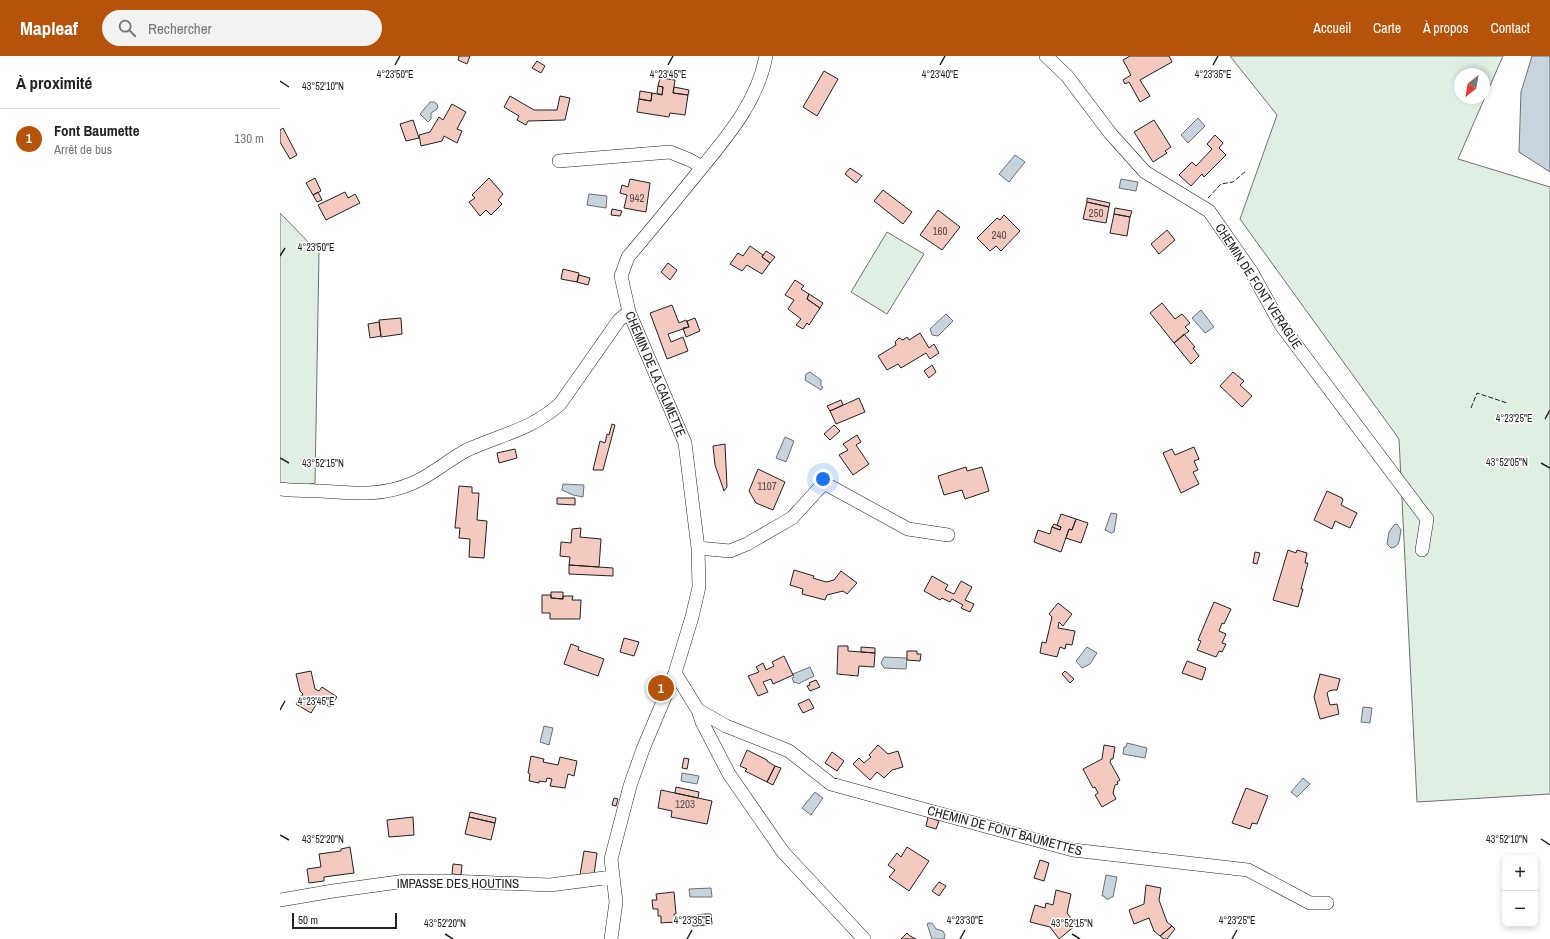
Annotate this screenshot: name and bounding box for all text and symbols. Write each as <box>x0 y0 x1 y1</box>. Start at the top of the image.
search box <box>102 10 382 46</box>
text: Mapleaf <box>20 15 78 41</box>
icon: search <box>116 17 138 39</box>
text: Rechercher <box>148 18 212 39</box>
text: Accueil <box>1313 19 1351 37</box>
text: Carte <box>1373 19 1401 37</box>
text: À propos <box>1423 19 1468 37</box>
text: Contact <box>1490 19 1530 37</box>
text: 4°23'50"E <box>377 68 413 81</box>
text: 4°23'45"E <box>650 68 686 81</box>
text: 4°23'40"E <box>922 68 958 81</box>
text: 4°23'35"E <box>1195 68 1231 81</box>
north arrow <box>1454 68 1490 104</box>
text: À proximité <box>16 71 92 94</box>
text: 43°52'10"N <box>302 80 344 93</box>
text: Font Baumette <box>54 120 140 141</box>
text: 1 <box>26 130 32 147</box>
text: 130 m <box>234 130 264 147</box>
text: Arrêt de bus <box>54 141 112 158</box>
house number: 942 <box>629 191 645 205</box>
house number: 250 <box>1088 206 1104 220</box>
street label: CHEMIN DE FONT VERAGUE <box>1211 220 1306 352</box>
house number: 160 <box>932 224 948 238</box>
house number: 240 <box>991 228 1007 242</box>
text: 4°23'50"E <box>298 241 334 254</box>
street label: CHEMIN DE LA CALMETTE <box>621 309 690 440</box>
text: 4°23'25"E <box>1496 412 1532 425</box>
text: 43°52'05"N <box>1486 456 1528 469</box>
text: 43°52'15"N <box>302 457 344 470</box>
your location <box>813 469 833 489</box>
house number: 1107 <box>757 479 777 493</box>
pin: 1 <box>648 673 674 703</box>
text: 4°23'45"E <box>298 695 334 708</box>
house number: 1203 <box>675 797 695 811</box>
street label: CHEMIN DE FONT BAUMETTES <box>926 802 1084 859</box>
text: 43°52'20"N <box>302 833 344 846</box>
text: 43°52'10"N <box>1486 833 1528 846</box>
map controls <box>1502 855 1538 927</box>
button: + <box>1502 855 1538 891</box>
street label: IMPASSE DES HOUTINS <box>397 875 519 892</box>
button: − <box>1502 891 1538 927</box>
scale bar <box>292 911 397 930</box>
text: 50 m <box>298 913 318 927</box>
text: 4°23'35"E <box>674 914 710 927</box>
text: 4°23'30"E <box>947 914 983 927</box>
text: 4°23'25"E <box>1219 914 1255 927</box>
text: 43°52'20"N <box>424 917 466 930</box>
text: 43°52'15"N <box>1051 917 1093 930</box>

